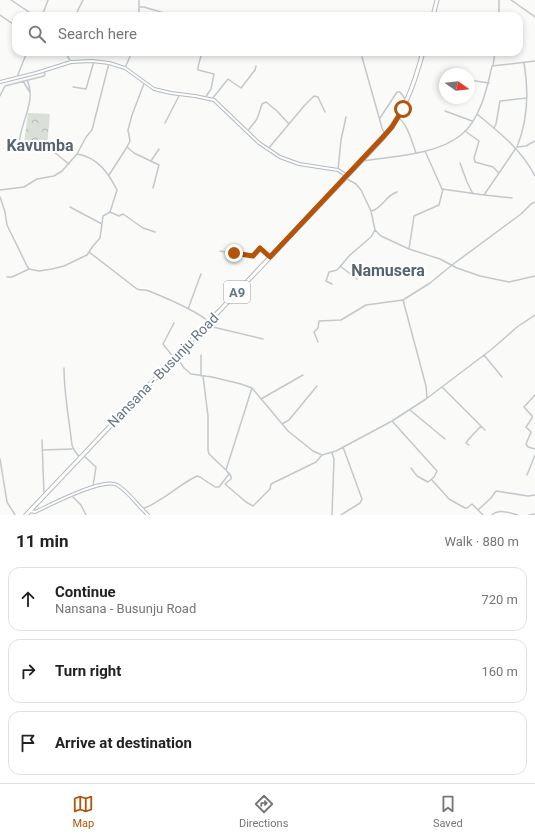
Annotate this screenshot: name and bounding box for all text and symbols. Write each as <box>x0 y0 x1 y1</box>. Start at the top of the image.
search box <box>12 12 523 56</box>
icon: search <box>26 23 48 45</box>
text: Search here <box>58 25 137 43</box>
north arrow <box>439 68 475 104</box>
route start <box>394 100 412 118</box>
district label: Kavumba <box>6 136 74 155</box>
route end <box>225 244 243 262</box>
district label: Namusera <box>351 261 425 280</box>
road number: A9 <box>224 281 250 303</box>
street label: Nansana - Busunju Road <box>104 310 222 430</box>
text: 11 min <box>16 531 69 551</box>
text: Walk · 880 m <box>444 534 519 549</box>
text: Continue <box>55 583 116 601</box>
icon: ahead <box>17 588 39 610</box>
text: 720 m <box>481 592 518 607</box>
text: Nansana - Busunju Road <box>55 601 196 616</box>
icon: right <box>17 660 39 682</box>
text: Turn right <box>55 662 121 680</box>
text: 160 m <box>481 664 518 679</box>
icon: arrive <box>17 732 39 754</box>
text: Arrive at destination <box>55 734 192 752</box>
tab: Map <box>72 793 94 830</box>
tab: Directions <box>239 793 288 830</box>
tab: Saved <box>433 793 463 830</box>

